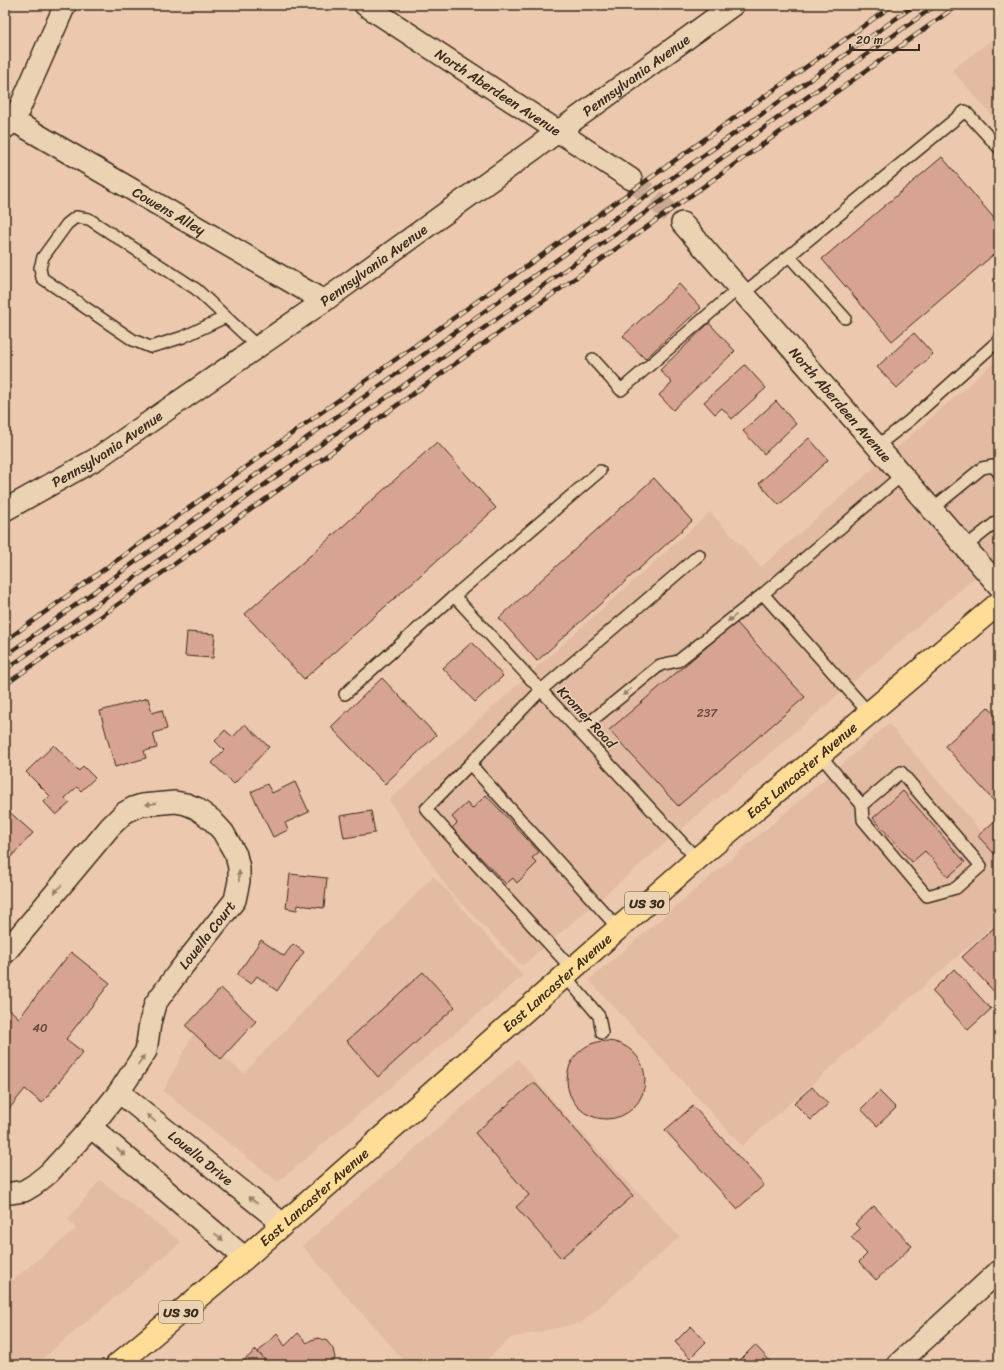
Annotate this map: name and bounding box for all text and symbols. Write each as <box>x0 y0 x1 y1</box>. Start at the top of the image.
scale bar <box>850 26 919 52</box>
street label: Pennsylvania Avenue <box>577 28 696 123</box>
text: 20 m <box>856 29 883 51</box>
street label: North Aberdeen Avenue <box>430 42 566 143</box>
street label: Cowens Alley <box>127 180 211 243</box>
street label: Pennsylvania Avenue <box>315 218 433 313</box>
street label: North Aberdeen Avenue <box>782 341 898 469</box>
street label: Pennsylvania Avenue <box>47 404 168 495</box>
one-way arrow <box>727 614 738 622</box>
street label: Kromer Road <box>551 680 624 756</box>
one-way arrow <box>622 688 633 697</box>
house number: 237 <box>697 702 718 724</box>
street label: East Lancaster Avenue <box>741 716 864 825</box>
one-way arrow <box>145 800 157 807</box>
one-way arrow <box>236 869 242 882</box>
one-way arrow <box>54 884 63 895</box>
road number: US 30 <box>625 892 669 914</box>
street label: Louella Court <box>172 895 242 975</box>
street label: East Lancaster Avenue <box>497 927 618 1039</box>
house number: 40 <box>32 1017 48 1039</box>
one-way arrow <box>137 1054 144 1066</box>
one-way arrow <box>146 1114 157 1123</box>
street label: Louella Drive <box>162 1124 239 1193</box>
street label: East Lancaster Avenue <box>254 1142 375 1253</box>
one-way arrow <box>116 1147 125 1156</box>
one-way arrow <box>247 1195 258 1204</box>
one-way arrow <box>214 1232 225 1241</box>
road number: US 30 <box>159 1301 203 1323</box>

